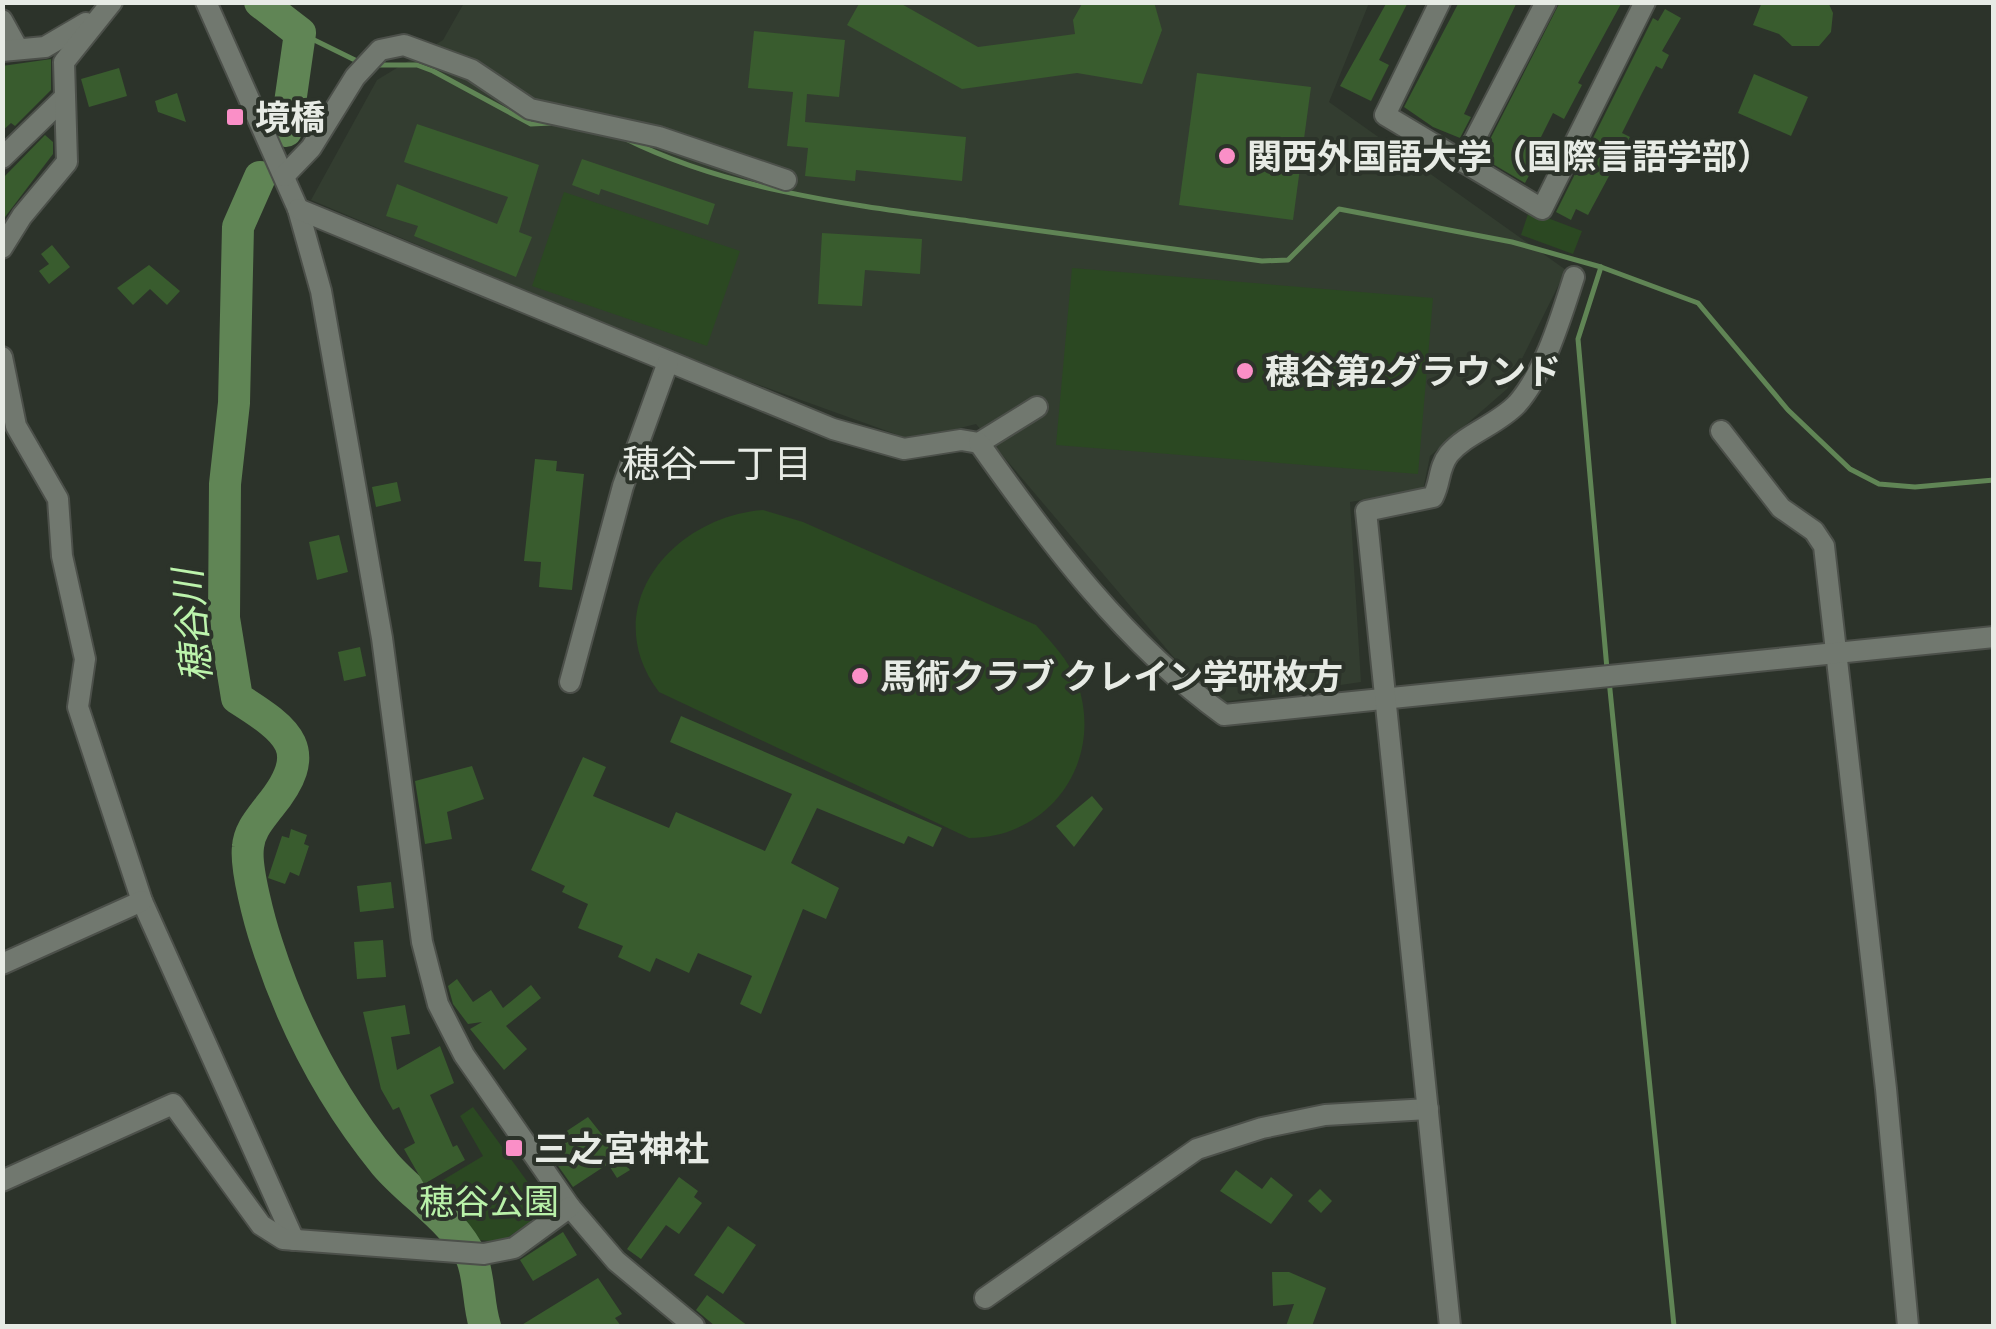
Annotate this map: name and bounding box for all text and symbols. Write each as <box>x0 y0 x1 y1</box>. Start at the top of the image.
place label: 境橋 <box>255 94 325 141</box>
marker: 境橋 <box>224 106 246 128</box>
place label: 関西外国語大学（国際言語学部） <box>1247 133 1772 180</box>
marker: 関西外国語大学（国際言語学部） <box>1216 145 1238 167</box>
place label: 穂谷第2グラウンド <box>1265 348 1561 395</box>
marker: 穂谷第2グラウンド <box>1234 360 1256 382</box>
district label: 穂谷一丁目 <box>622 438 812 489</box>
water label: 穂谷川 <box>161 563 222 685</box>
place label: 馬術クラブ クレイン学研枚方 <box>880 653 1343 700</box>
marker: 馬術クラブ クレイン学研枚方 <box>849 665 871 687</box>
place label: 三之宮神社 <box>534 1125 709 1172</box>
marker: 三之宮神社 <box>503 1137 525 1159</box>
park label: 穂谷公園 <box>419 1178 559 1225</box>

